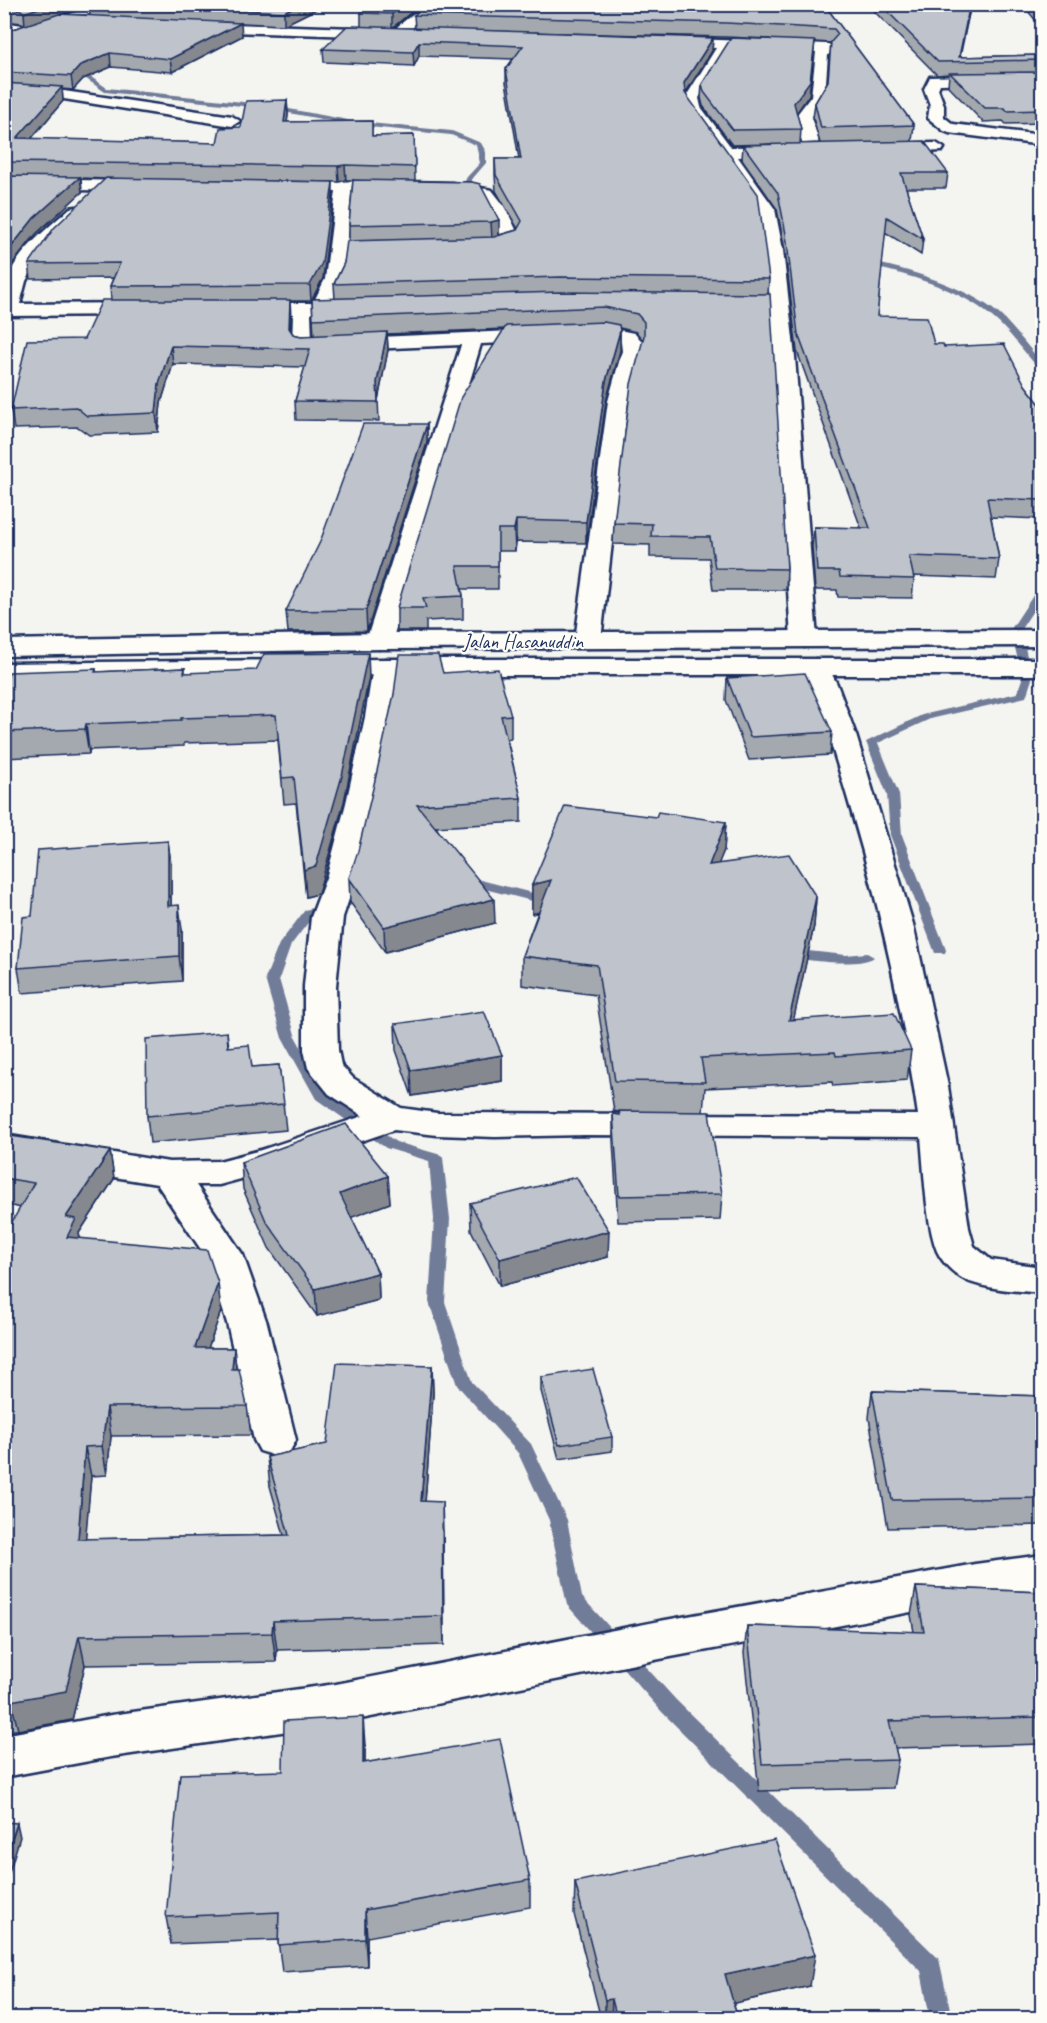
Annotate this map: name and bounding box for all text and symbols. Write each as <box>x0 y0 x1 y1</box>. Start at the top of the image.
street label: Jalan Hasanuddin <box>462 629 584 654</box>

